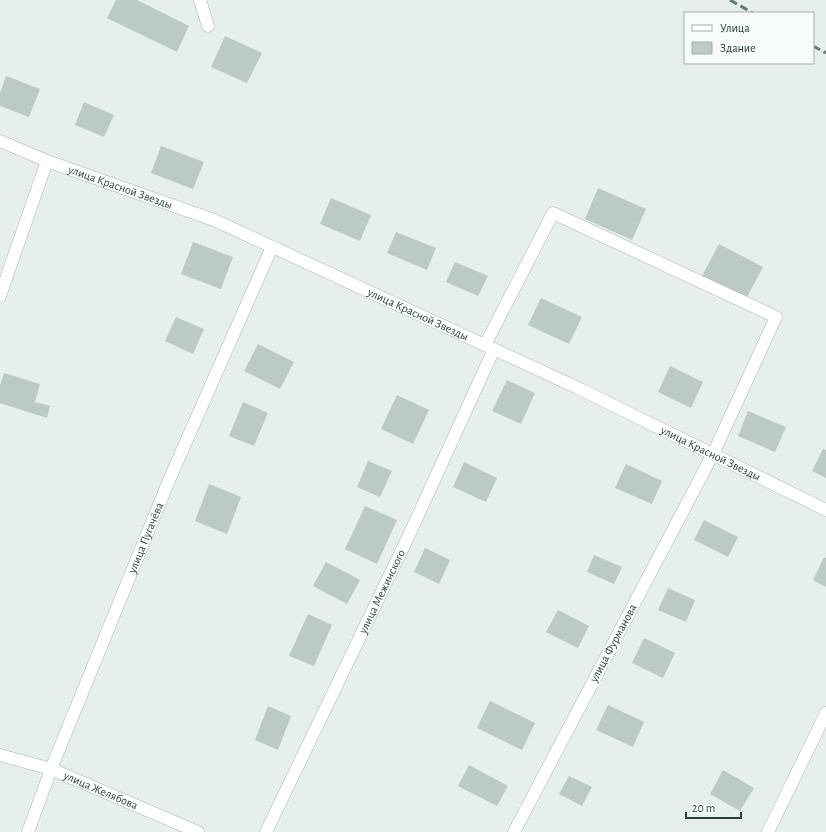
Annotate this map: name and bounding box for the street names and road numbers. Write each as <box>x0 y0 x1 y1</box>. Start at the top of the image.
street label: улица Красной Звезды <box>66 163 174 211</box>
street label: улица Красной Звезды <box>365 285 470 343</box>
street label: улица Красной Звезды <box>658 423 763 483</box>
street label: улица Пугачёва <box>125 500 166 576</box>
street label: улица Межинского <box>356 547 407 637</box>
street label: улица Фурманова <box>587 602 640 685</box>
street label: улица Желябова <box>61 769 140 812</box>

